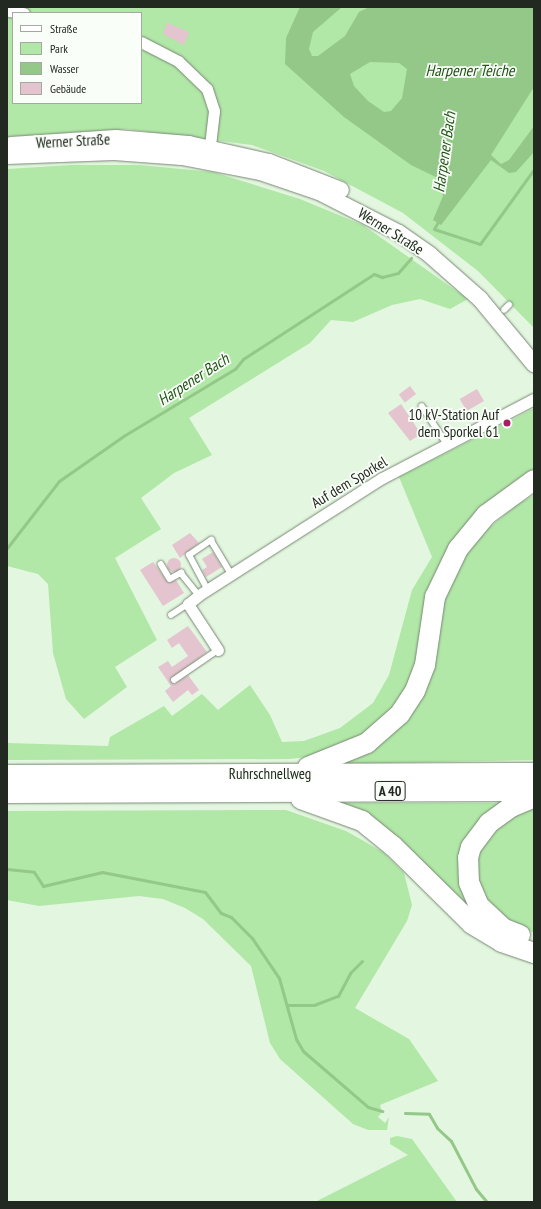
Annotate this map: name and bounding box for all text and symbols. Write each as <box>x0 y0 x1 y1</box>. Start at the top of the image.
legend <box>12 12 142 104</box>
text: Straße <box>50 21 77 36</box>
text: Park <box>50 41 68 56</box>
water label: Harpener Teiche <box>425 60 515 80</box>
text: Wasser <box>50 61 79 76</box>
text: Gebäude <box>50 81 86 96</box>
water label: Harpener Bach <box>429 111 459 193</box>
street label: Werner Straße <box>36 130 110 152</box>
street label: Werner Straße <box>355 204 427 258</box>
water label: Harpener Bach <box>154 349 232 409</box>
place label: 10 kV-Station Auf dem Sporkel 61 <box>408 405 499 440</box>
marker: 10 kV-Station Auf dem Sporkel 61 <box>502 418 512 428</box>
street label: Auf dem Sporkel <box>308 452 390 512</box>
street label: Ruhrschnellweg <box>229 765 311 783</box>
road number: A 40 <box>374 779 406 803</box>

